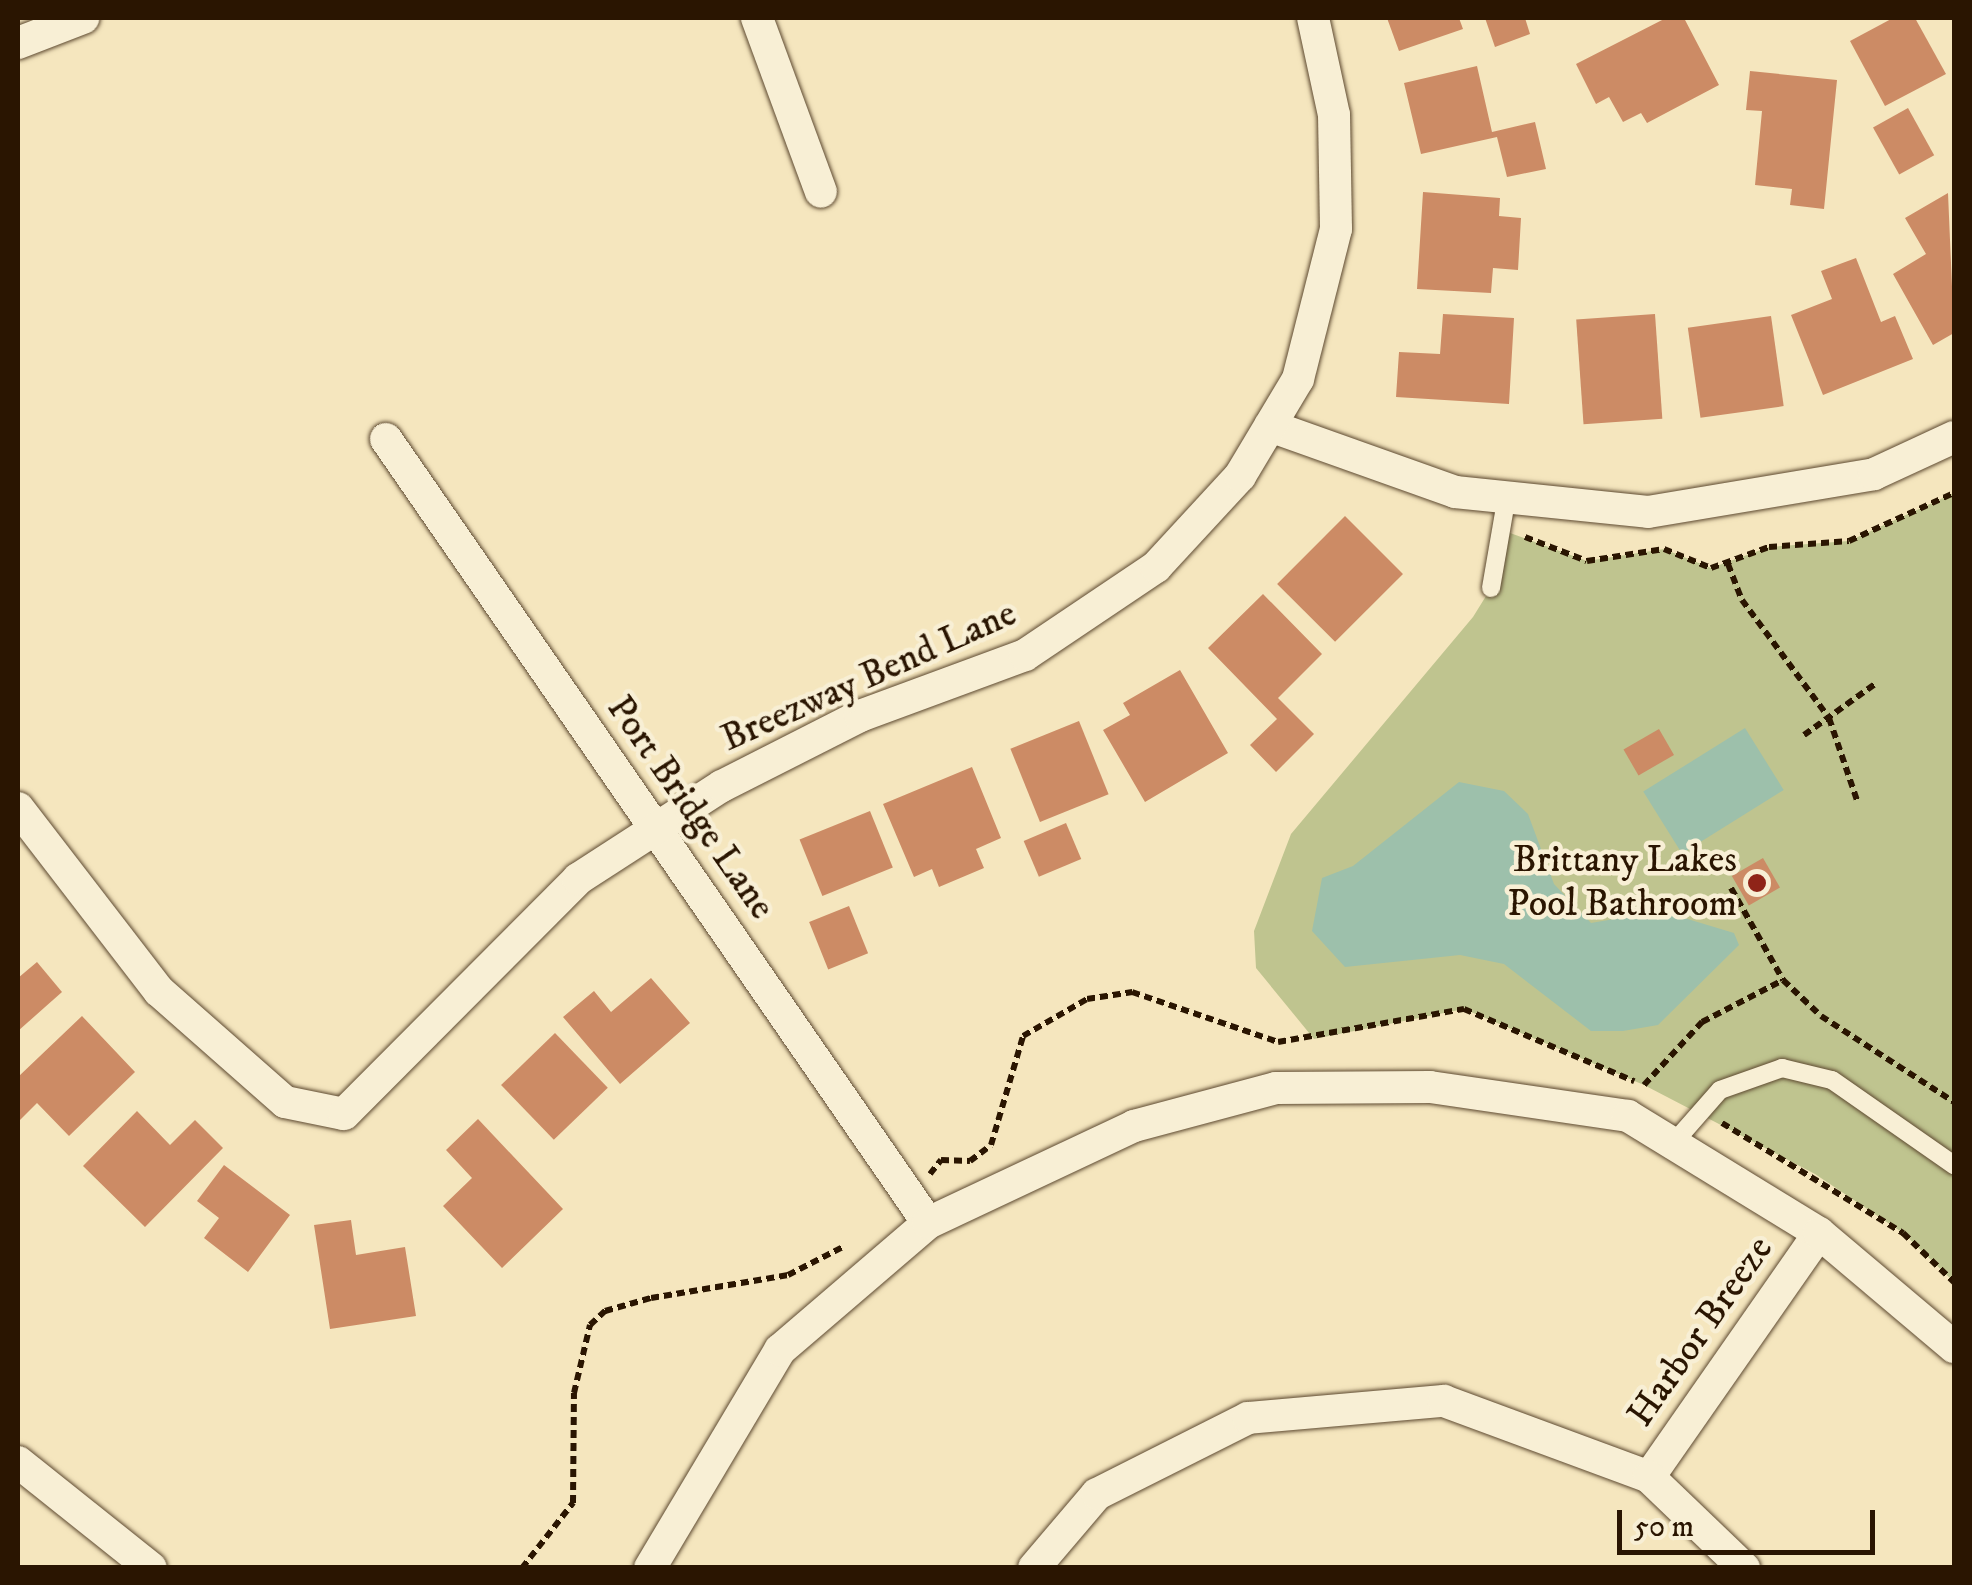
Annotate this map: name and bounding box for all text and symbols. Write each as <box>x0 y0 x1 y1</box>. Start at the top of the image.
street label: Breezway Bend Lane <box>715 592 1023 762</box>
street label: Port Bridge Lane <box>596 688 784 928</box>
place label: Brittany Lakes Pool Bathroom <box>1507 838 1737 928</box>
marker: Brittany Lakes Pool Bathroom <box>1746 872 1768 894</box>
street label: Harbor Breeze <box>1619 1228 1783 1436</box>
scale bar <box>1622 1490 1880 1552</box>
text: 50 m <box>1634 1509 1694 1546</box>

